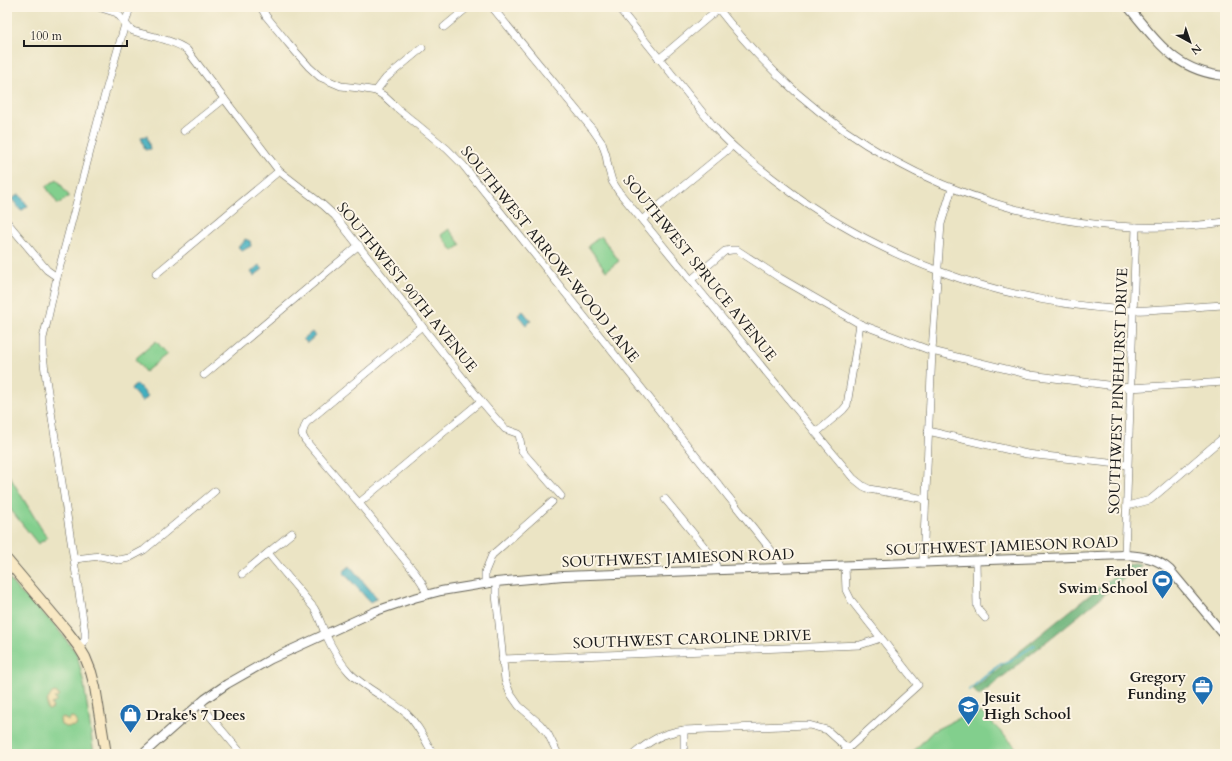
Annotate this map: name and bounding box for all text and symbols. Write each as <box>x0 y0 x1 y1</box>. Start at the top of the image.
scale bar <box>24 22 127 48</box>
north arrow <box>1170 22 1210 62</box>
text: 100 m <box>30 28 63 44</box>
text: N <box>1187 40 1205 58</box>
street label: SOUTHWEST ARROW-WOOD LANE <box>456 142 644 366</box>
street label: SOUTHWEST SPRUCE AVENUE <box>619 171 781 365</box>
street label: SOUTHWEST 90TH AVENUE <box>332 198 482 376</box>
street label: SOUTHWEST PINEHURST DRIVE <box>1104 268 1132 514</box>
street label: SOUTHWEST JAMIESON ROAD <box>886 532 1118 560</box>
street label: SOUTHWEST JAMIESON ROAD <box>562 544 794 572</box>
place label: Farber Swim School <box>1059 561 1149 598</box>
sports icon: Farber Swim School <box>1150 567 1176 600</box>
street label: SOUTHWEST CAROLINE DRIVE <box>573 625 811 653</box>
place label: Gregory Funding <box>1127 667 1186 704</box>
office icon: Gregory Funding <box>1189 673 1215 706</box>
place label: Jesuit High School <box>982 687 1071 724</box>
school or university icon: Jesuit High School <box>955 693 981 726</box>
shop icon: Drake's 7 Dees <box>118 702 144 735</box>
place label: Drake's 7 Dees <box>146 705 245 725</box>

